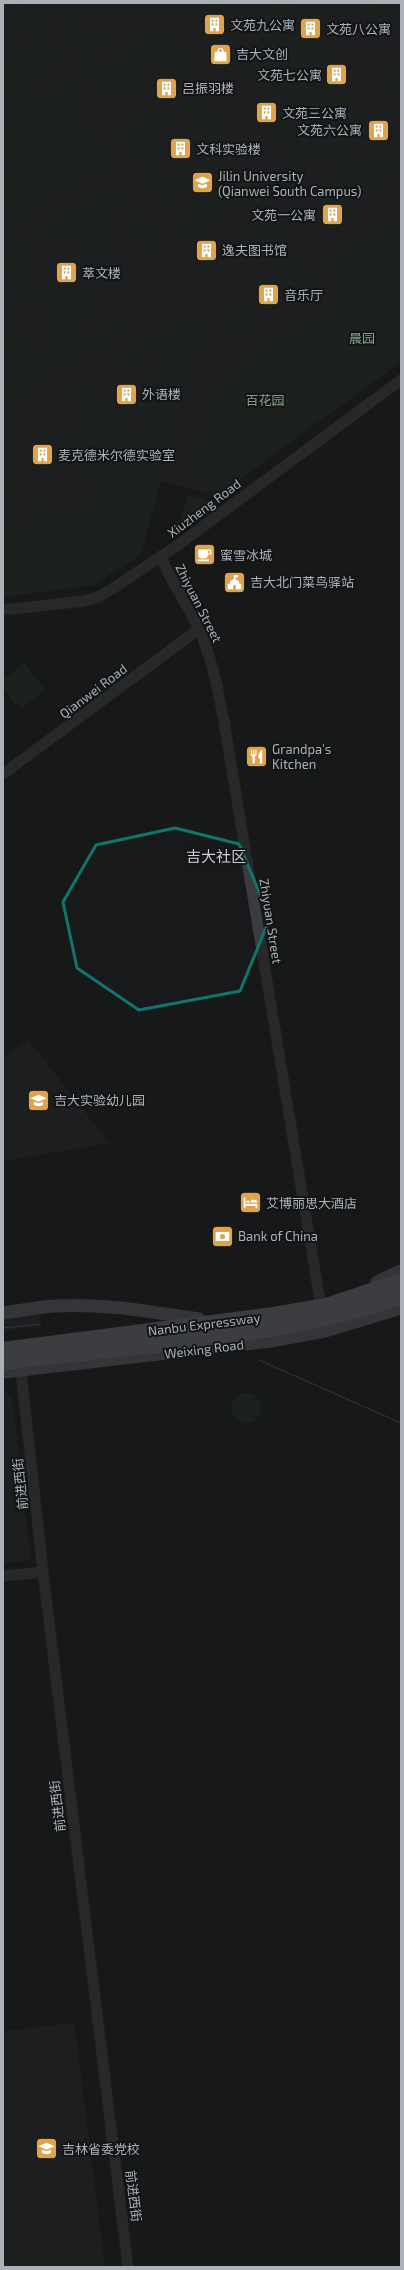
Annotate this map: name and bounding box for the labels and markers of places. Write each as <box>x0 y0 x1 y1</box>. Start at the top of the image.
building icon: 文苑九公寓 <box>202 12 228 38</box>
building icon: 文苑八公寓 <box>298 16 324 42</box>
place label: 文苑九公寓 <box>230 17 295 33</box>
place label: 文苑八公寓 <box>326 21 391 37</box>
shop icon: 吉大文创 <box>207 41 233 67</box>
place label: 吉大文创 <box>236 46 288 62</box>
building icon: 文苑七公寓 <box>324 62 350 88</box>
place label: 文苑七公寓 <box>257 67 322 83</box>
building icon: 吕振羽楼 <box>153 75 179 101</box>
place label: 吕振羽楼 <box>182 80 234 96</box>
building icon: 文苑三公寓 <box>253 100 279 126</box>
place label: 文苑三公寓 <box>282 105 347 121</box>
building icon: 文苑六公寓 <box>365 117 391 143</box>
place label: 文苑六公寓 <box>297 122 362 138</box>
building icon: 文科实验楼 <box>168 136 194 162</box>
place label: 文科实验楼 <box>196 141 261 157</box>
place label: Jilin University (Qianwei South Campus) <box>218 168 361 199</box>
school or university icon: Jilin University (Qianwei South Campus) <box>189 170 215 196</box>
building icon: 文苑一公寓 <box>319 202 345 228</box>
place label: 文苑一公寓 <box>251 207 316 223</box>
building icon: 逸夫图书馆 <box>194 237 220 263</box>
place label: 逸夫图书馆 <box>222 242 287 258</box>
building icon: 萃文楼 <box>53 260 79 286</box>
place label: 萃文楼 <box>82 265 121 281</box>
building icon: 音乐厅 <box>255 282 281 308</box>
place label: 音乐厅 <box>284 287 323 303</box>
building icon: 外语楼 <box>113 381 139 407</box>
place label: 外语楼 <box>142 386 181 402</box>
building icon: 麦克德米尔德实验室 <box>30 442 56 468</box>
place label: 麦克德米尔德实验室 <box>58 447 175 463</box>
cafe icon: 蜜雪冰城 <box>192 542 218 568</box>
place label: 蜜雪冰城 <box>220 547 272 563</box>
public building icon: 吉大北门菜鸟驿站 <box>222 569 248 595</box>
place label: 吉大北门菜鸟驿站 <box>250 574 354 590</box>
place label: Grandpa's Kitchen <box>272 741 331 772</box>
restaurant icon: Grandpa's Kitchen <box>244 743 270 769</box>
school or university icon: 吉大实验幼儿园 <box>26 1087 52 1113</box>
place label: 吉大实验幼儿园 <box>54 1092 145 1108</box>
hotel icon: 艾博丽思大酒店 <box>237 1190 263 1216</box>
place label: 艾博丽思大酒店 <box>266 1195 357 1211</box>
bank icon: Bank of China <box>209 1223 235 1249</box>
place label: Bank of China <box>238 1228 318 1244</box>
school or university icon: 吉林省委党校 <box>34 2136 60 2162</box>
place label: 吉林省委党校 <box>62 2141 140 2157</box>

